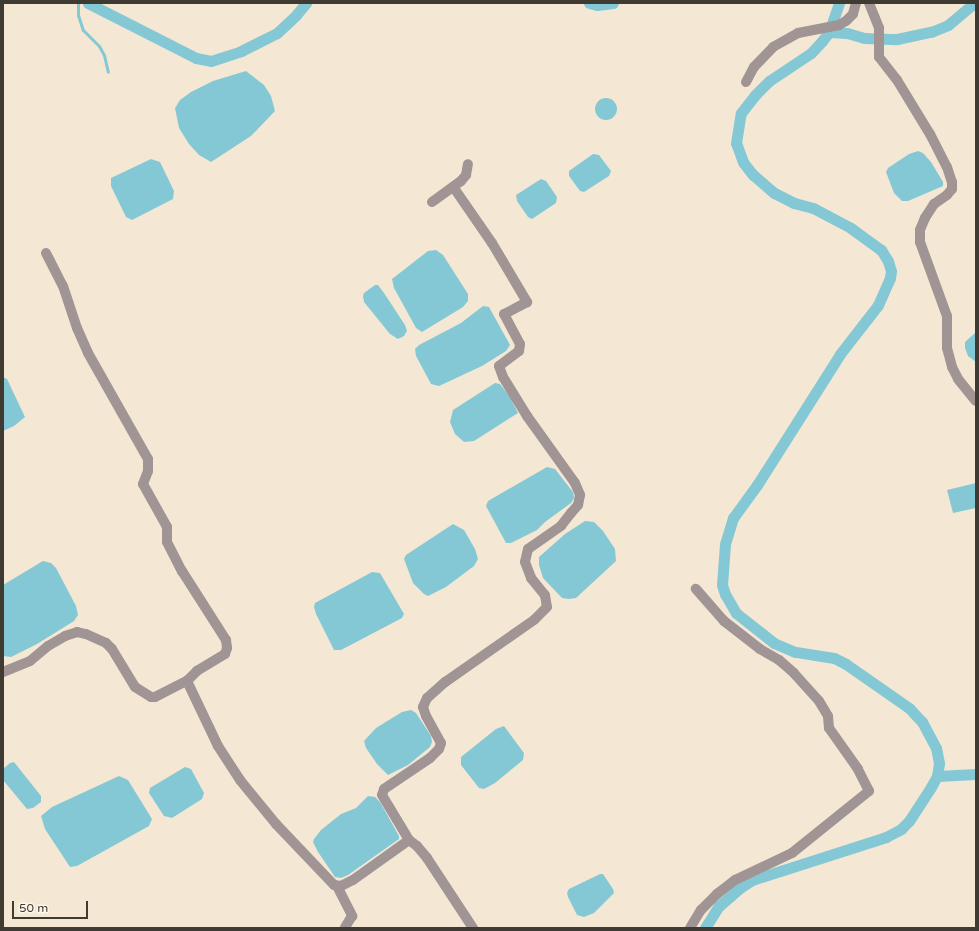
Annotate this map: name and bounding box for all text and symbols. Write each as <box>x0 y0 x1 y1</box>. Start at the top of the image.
scale bar <box>14 893 90 919</box>
text: 50 m <box>19 901 48 915</box>

